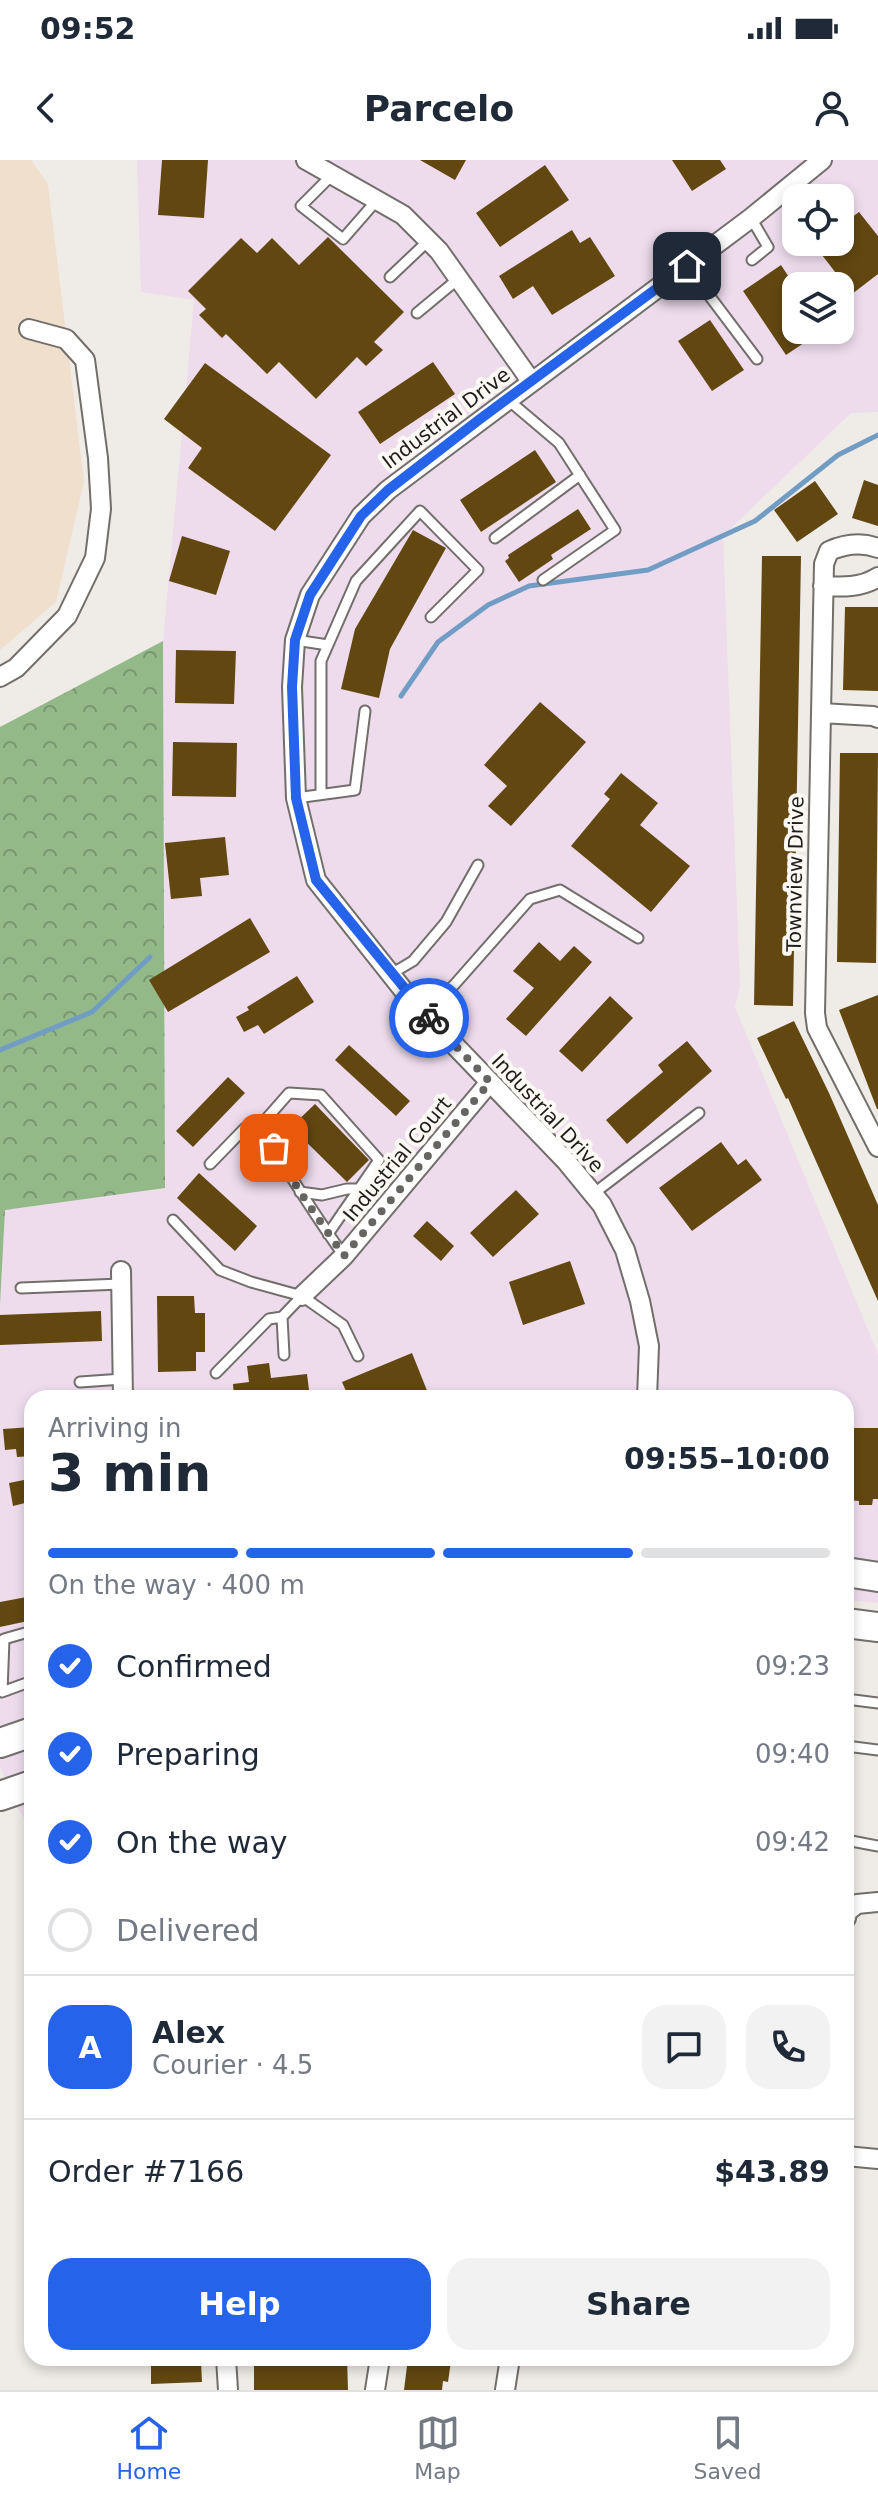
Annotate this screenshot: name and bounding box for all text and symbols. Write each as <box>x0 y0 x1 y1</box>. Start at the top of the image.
text: 09:52 <box>40 11 136 46</box>
icon: back <box>24 86 68 130</box>
icon: person <box>810 86 854 130</box>
text: Parcelo <box>364 88 514 129</box>
map controls <box>782 184 854 344</box>
button: locate <box>782 184 854 256</box>
pin <box>653 232 721 300</box>
icon: home <box>665 244 709 288</box>
button: layers <box>782 272 854 344</box>
street label: Industrial Drive <box>377 362 515 474</box>
street label: Townview Drive <box>782 796 808 953</box>
courier <box>389 978 469 1058</box>
icon: bike <box>407 996 451 1040</box>
street label: Industrial Drive <box>487 1049 609 1177</box>
street label: Industrial Court <box>338 1092 456 1226</box>
pin <box>240 1114 308 1182</box>
icon: bag <box>252 1126 296 1170</box>
text: Arriving in <box>48 1413 182 1443</box>
text: 09:55–10:00 <box>624 1441 830 1476</box>
text: 3 min <box>48 1443 211 1503</box>
text: On the way · 400 m <box>48 1570 305 1600</box>
icon: check <box>48 1644 92 1688</box>
text: Confirmed <box>116 1649 272 1684</box>
text: 09:23 <box>755 1651 830 1681</box>
icon: check <box>48 1732 92 1776</box>
text: Preparing <box>116 1737 260 1772</box>
text: 09:40 <box>755 1739 830 1769</box>
icon: check <box>48 1820 92 1864</box>
text: On the way <box>116 1825 288 1860</box>
text: 09:42 <box>755 1827 830 1857</box>
text: Delivered <box>116 1913 260 1948</box>
button: chat <box>642 2005 726 2089</box>
button: phone <box>746 2005 830 2089</box>
text: Alex <box>152 2015 225 2050</box>
text: A <box>78 2030 102 2065</box>
text: Courier · 4.5 <box>152 2050 313 2080</box>
text: Order #7166 <box>48 2154 244 2189</box>
text: $43.89 <box>714 2154 830 2189</box>
button: Help <box>48 2258 431 2350</box>
button: Share <box>447 2258 830 2350</box>
tab: Home <box>116 2411 181 2484</box>
tab: Map <box>414 2411 461 2484</box>
tab: Saved <box>694 2411 762 2484</box>

